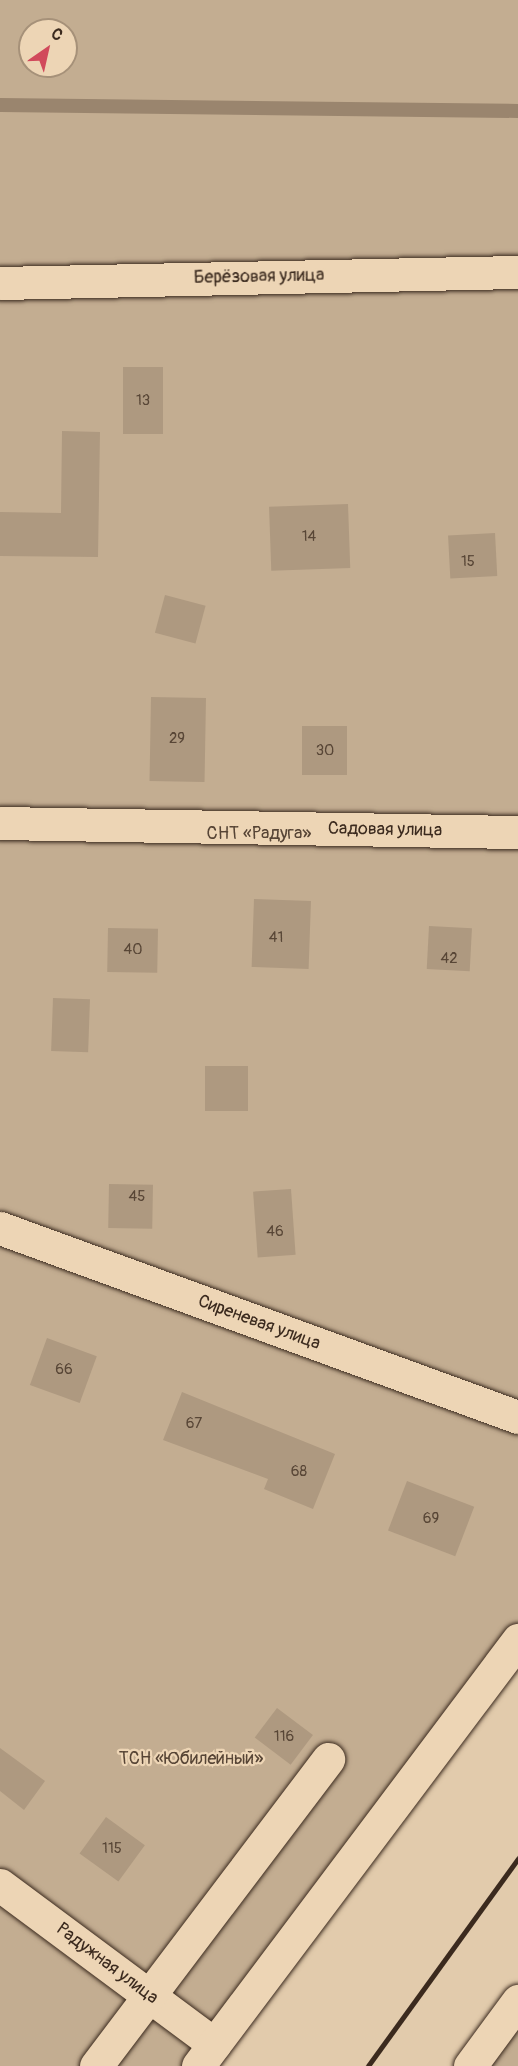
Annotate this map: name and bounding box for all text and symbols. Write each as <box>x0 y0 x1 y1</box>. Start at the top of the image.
north arrow <box>18 18 78 78</box>
text: С <box>47 24 67 46</box>
street label: Берёзовая улица <box>193 265 325 289</box>
house number: 13 <box>136 392 150 410</box>
house number: 14 <box>302 528 316 546</box>
house number: 15 <box>461 553 475 571</box>
house number: 29 <box>169 730 185 748</box>
house number: 30 <box>316 742 334 760</box>
street label: Садовая улица <box>328 818 442 842</box>
park label: СНТ «Радуга» <box>207 823 311 845</box>
house number: 41 <box>269 929 283 947</box>
house number: 40 <box>124 941 142 959</box>
house number: 42 <box>440 950 458 968</box>
house number: 45 <box>129 1188 145 1206</box>
house number: 46 <box>266 1223 284 1241</box>
street label: Сиреневая улица <box>195 1291 323 1355</box>
house number: 66 <box>55 1361 73 1379</box>
house number: 67 <box>186 1415 202 1433</box>
house number: 68 <box>291 1463 307 1481</box>
house number: 69 <box>423 1510 439 1528</box>
house number: 116 <box>274 1728 294 1746</box>
park label: ТСН «Юбилейный» <box>119 1748 263 1770</box>
house number: 115 <box>102 1840 122 1858</box>
street label: Радужная улица <box>52 1919 162 2009</box>

